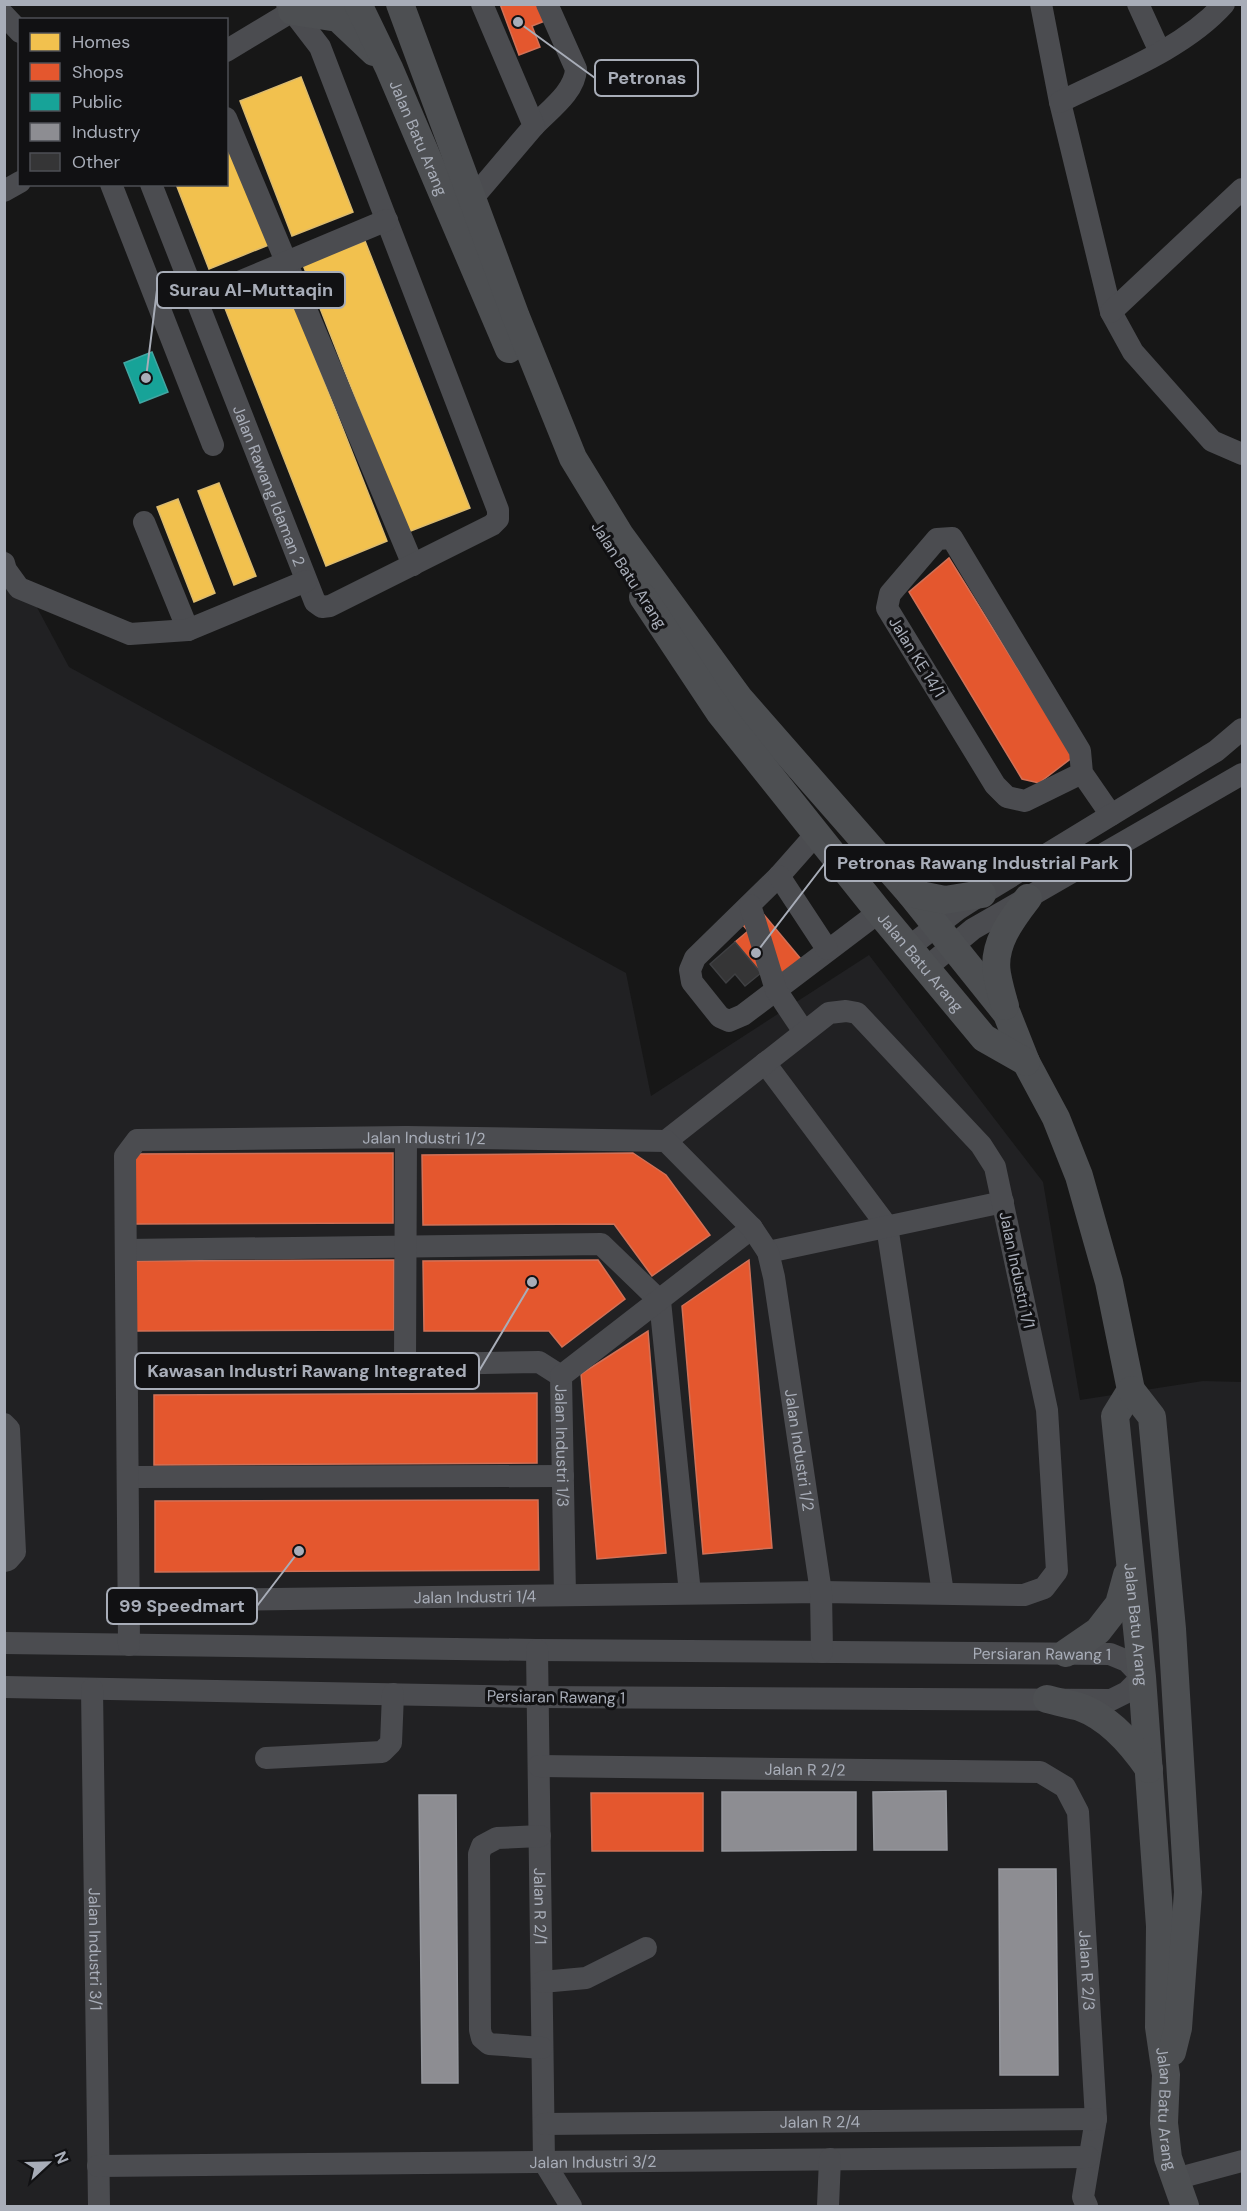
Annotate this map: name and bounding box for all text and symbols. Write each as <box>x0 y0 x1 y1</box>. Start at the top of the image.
legend <box>18 18 228 186</box>
text: Homes <box>72 30 130 54</box>
text: Shops <box>72 60 124 84</box>
callout: Petronas <box>595 60 698 96</box>
text: Petronas <box>608 66 686 90</box>
street label: Jalan Batu Arang <box>385 77 453 199</box>
text: Public <box>72 90 123 114</box>
text: Industry <box>72 120 141 144</box>
text: Other <box>72 150 121 174</box>
callout: Surau Al-Muttaqin <box>157 272 345 308</box>
text: Surau Al-Muttaqin <box>169 278 333 302</box>
street label: Jalan Rawang Idaman 2 <box>228 402 310 569</box>
street label: Jalan Batu Arang <box>587 517 672 633</box>
street label: Jalan KE 14/1 <box>884 613 950 701</box>
callout: Petronas Rawang Industrial Park <box>825 845 1131 881</box>
text: Petronas Rawang Industrial Park <box>837 851 1119 875</box>
street label: Jalan Batu Arang <box>873 908 968 1016</box>
street label: Jalan Industri 1/2 <box>362 1126 486 1149</box>
street label: Jalan Industri 1/1 <box>994 1210 1040 1330</box>
callout: Kawasan Industri Rawang Integrated <box>135 1353 479 1389</box>
text: Kawasan Industri Rawang Integrated <box>147 1359 467 1383</box>
street label: Jalan Industri 1/3 <box>551 1384 574 1507</box>
street label: Jalan Industri 1/2 <box>780 1388 819 1513</box>
street label: Jalan Batu Arang <box>1120 1561 1153 1686</box>
street label: Jalan Industri 1/4 <box>414 1585 537 1608</box>
callout: 99 Speedmart <box>107 1588 257 1624</box>
text: 99 Speedmart <box>119 1594 245 1618</box>
street label: Persiaran Rawang 1 <box>973 1643 1111 1665</box>
street label: Persiaran Rawang 1 <box>487 1685 625 1709</box>
street label: Jalan R 2/2 <box>764 1758 846 1780</box>
street label: Jalan R 2/1 <box>529 1867 552 1945</box>
street label: Jalan Industri 3/1 <box>84 1888 107 2010</box>
street label: Jalan R 2/3 <box>1074 1930 1100 2011</box>
street label: Jalan Batu Arang <box>1152 2046 1182 2173</box>
street label: Jalan R 2/4 <box>780 2111 861 2132</box>
north arrow <box>18 2133 78 2193</box>
text: N <box>50 2148 73 2167</box>
street label: Jalan Industri 3/2 <box>529 2150 657 2173</box>

